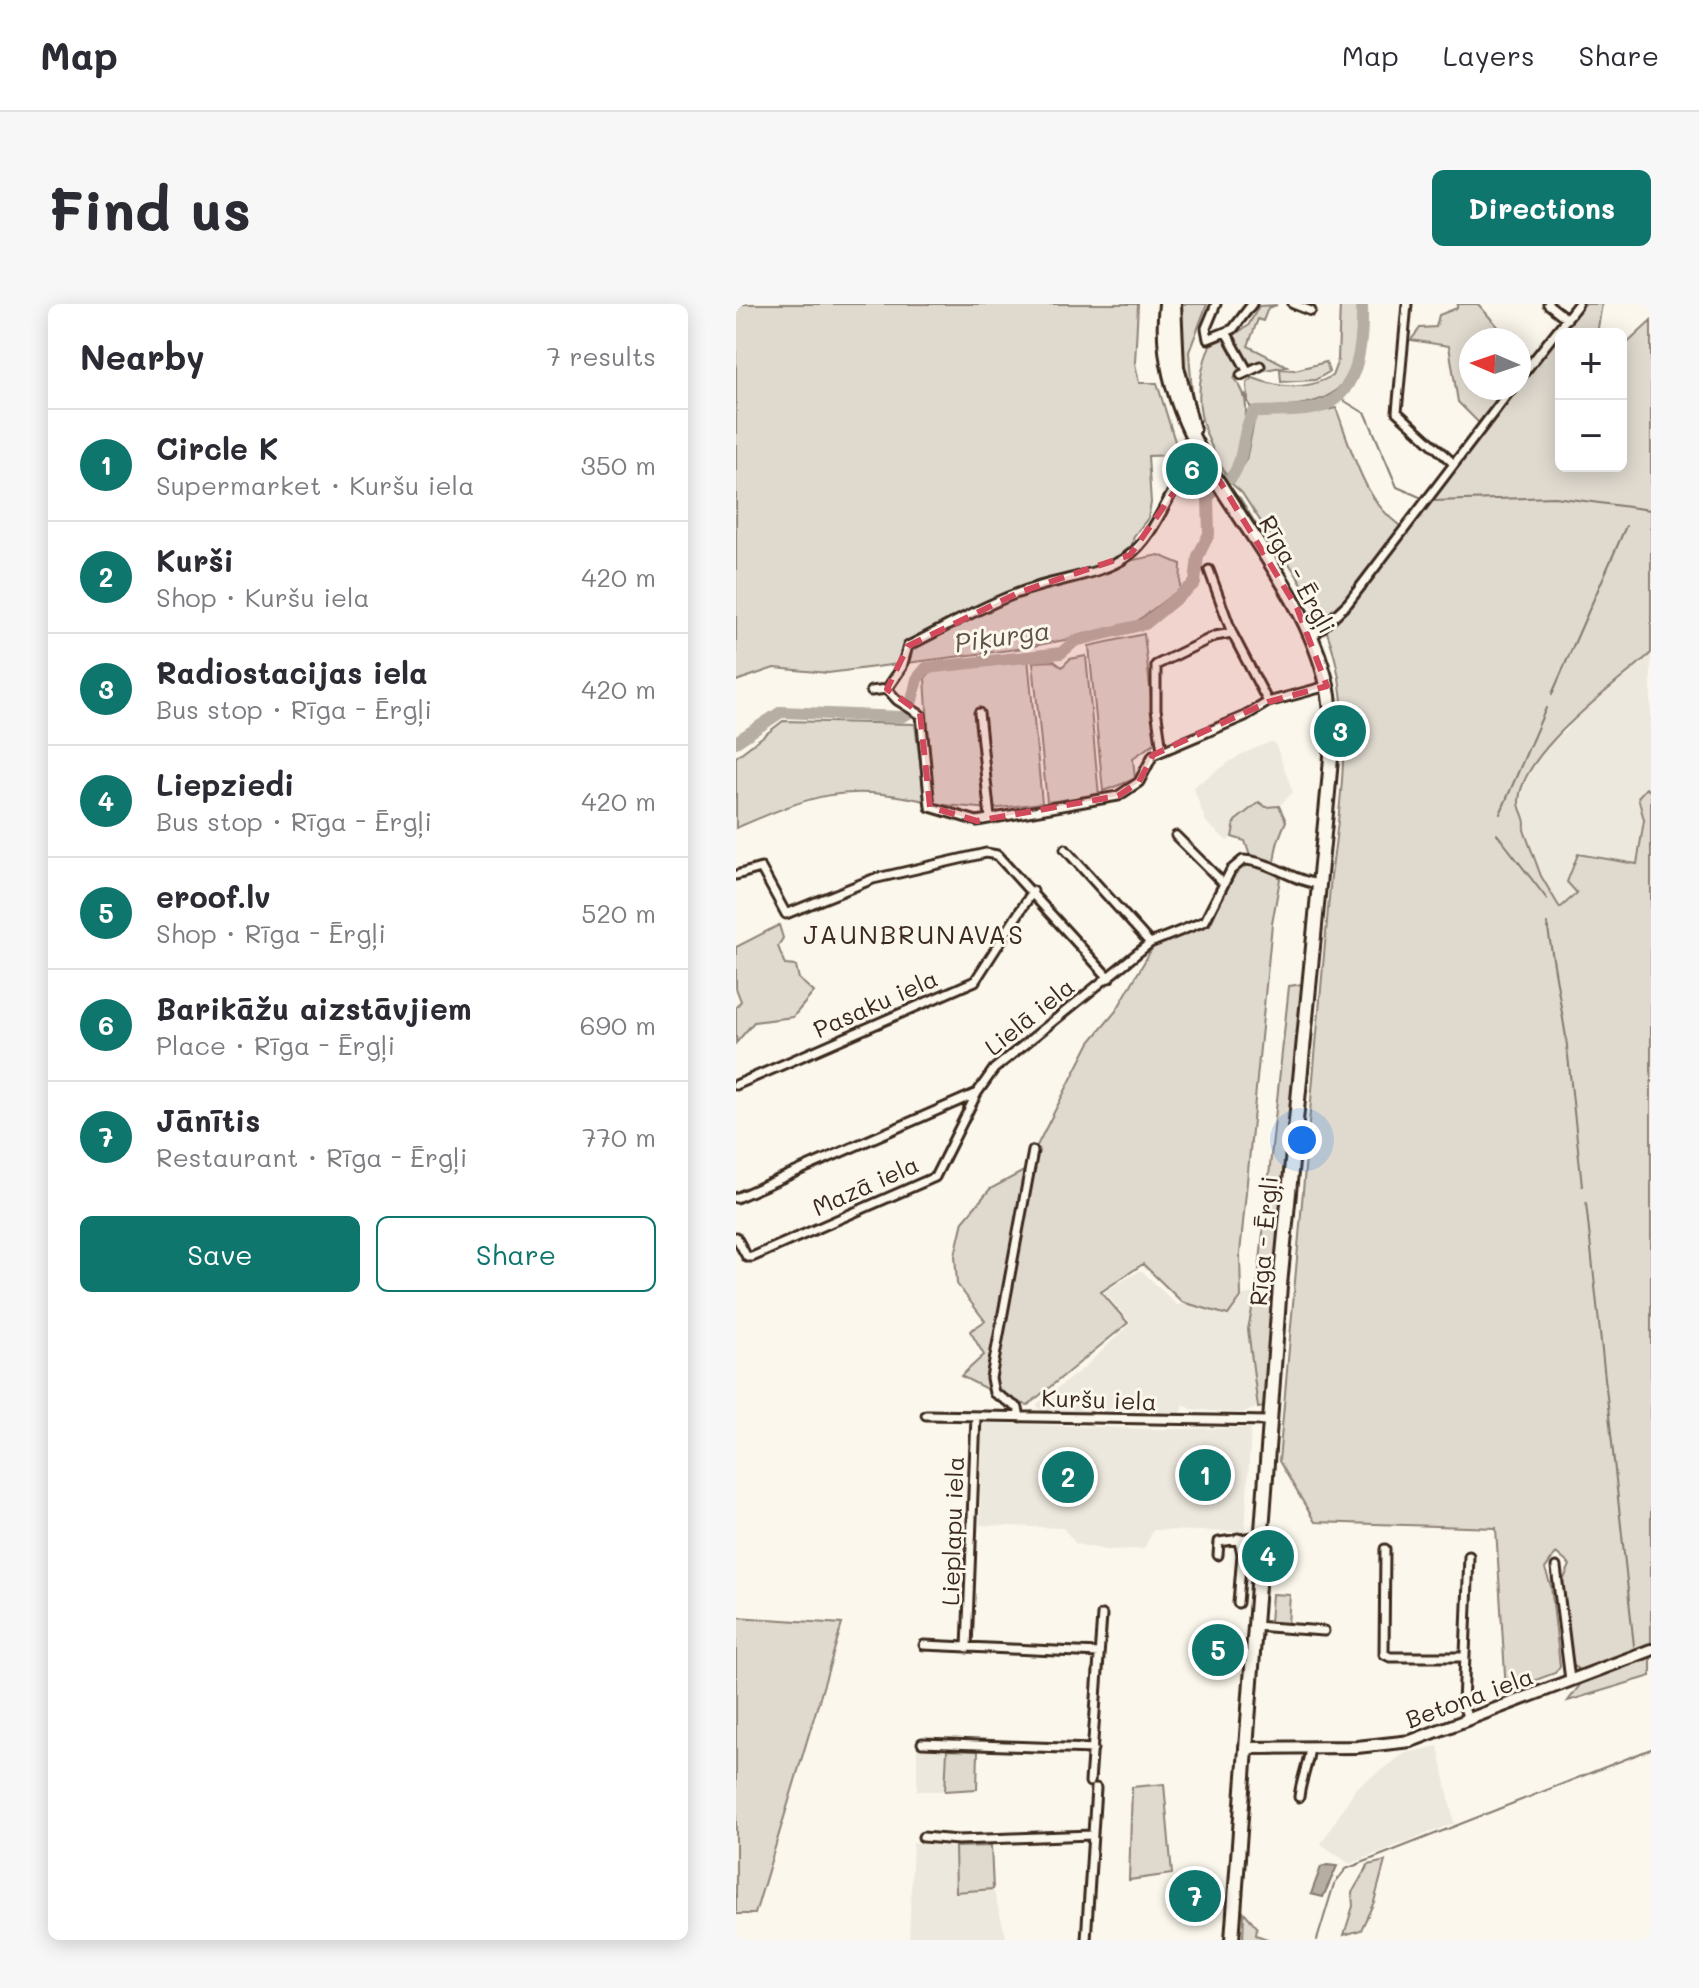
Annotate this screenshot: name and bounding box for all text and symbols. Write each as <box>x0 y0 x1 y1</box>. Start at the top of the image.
text: Map <box>40 30 118 80</box>
text: Map <box>1342 37 1399 73</box>
text: Layers <box>1443 37 1535 73</box>
text: Share <box>1579 37 1659 73</box>
button: Directions <box>1432 170 1651 246</box>
text: Find us <box>48 172 251 245</box>
north arrow <box>1459 328 1531 400</box>
map controls <box>1555 328 1627 472</box>
button: + <box>1555 328 1627 400</box>
text: Nearby <box>80 334 205 379</box>
text: 7 results <box>547 339 656 373</box>
button: − <box>1555 400 1627 472</box>
text: Circle K <box>156 428 279 468</box>
pin: 6 <box>1166 439 1218 499</box>
text: 1 <box>100 448 112 482</box>
text: 350 m <box>581 448 656 482</box>
text: Supermarket · Kuršu iela <box>156 468 474 502</box>
street label: Rīga - Ērgļi <box>1252 509 1343 639</box>
text: Kurši <box>156 540 234 580</box>
text: 2 <box>99 560 113 594</box>
text: 420 m <box>581 560 656 594</box>
text: Shop · Kuršu iela <box>156 580 370 614</box>
water label: Piķurga <box>952 612 1052 660</box>
text: Radiostacijas iela <box>156 652 428 692</box>
text: 3 <box>98 672 114 706</box>
text: 420 m <box>581 672 656 706</box>
text: Bus stop · Rīga - Ērgļi <box>156 692 432 726</box>
pin: 3 <box>1314 701 1366 761</box>
text: Liepziedi <box>156 764 294 804</box>
text: 4 <box>98 784 114 818</box>
text: 420 m <box>581 784 656 818</box>
text: Bus stop · Rīga - Ērgļi <box>156 804 432 838</box>
text: eroof.lv <box>156 876 271 916</box>
text: 5 <box>98 896 114 930</box>
text: 520 m <box>581 896 656 930</box>
text: Shop · Rīga - Ērgļi <box>156 916 386 950</box>
district label: JAUNBRUNAVAS <box>803 917 1025 951</box>
street label: Pasaku iela <box>808 962 942 1044</box>
street label: Lielā iela <box>978 970 1080 1062</box>
text: Barikāžu aizstāvjiem <box>156 988 472 1028</box>
text: 6 <box>98 1008 114 1042</box>
text: 690 m <box>580 1008 656 1042</box>
text: Place · Rīga - Ērgļi <box>156 1028 395 1062</box>
text: Jānītis <box>156 1100 261 1140</box>
text: 7 <box>99 1120 113 1154</box>
text: 770 m <box>582 1120 656 1154</box>
your location <box>1282 1120 1322 1160</box>
text: Restaurant · Rīga - Ērgļi <box>156 1140 468 1174</box>
street label: Mazā iela <box>807 1148 923 1222</box>
street label: Rīga - Ērgļi <box>1242 1175 1285 1307</box>
button: Save <box>80 1216 360 1292</box>
button: Share <box>376 1216 656 1292</box>
street label: Kuršu iela <box>1041 1381 1157 1417</box>
pin: 1 <box>1179 1445 1231 1505</box>
pin: 2 <box>1042 1447 1094 1507</box>
street label: Lieplapu iela <box>934 1456 970 1606</box>
pin: 4 <box>1242 1526 1294 1586</box>
pin: 5 <box>1192 1620 1244 1680</box>
street label: Betona iela <box>1401 1660 1537 1734</box>
pin: 7 <box>1169 1866 1221 1926</box>

